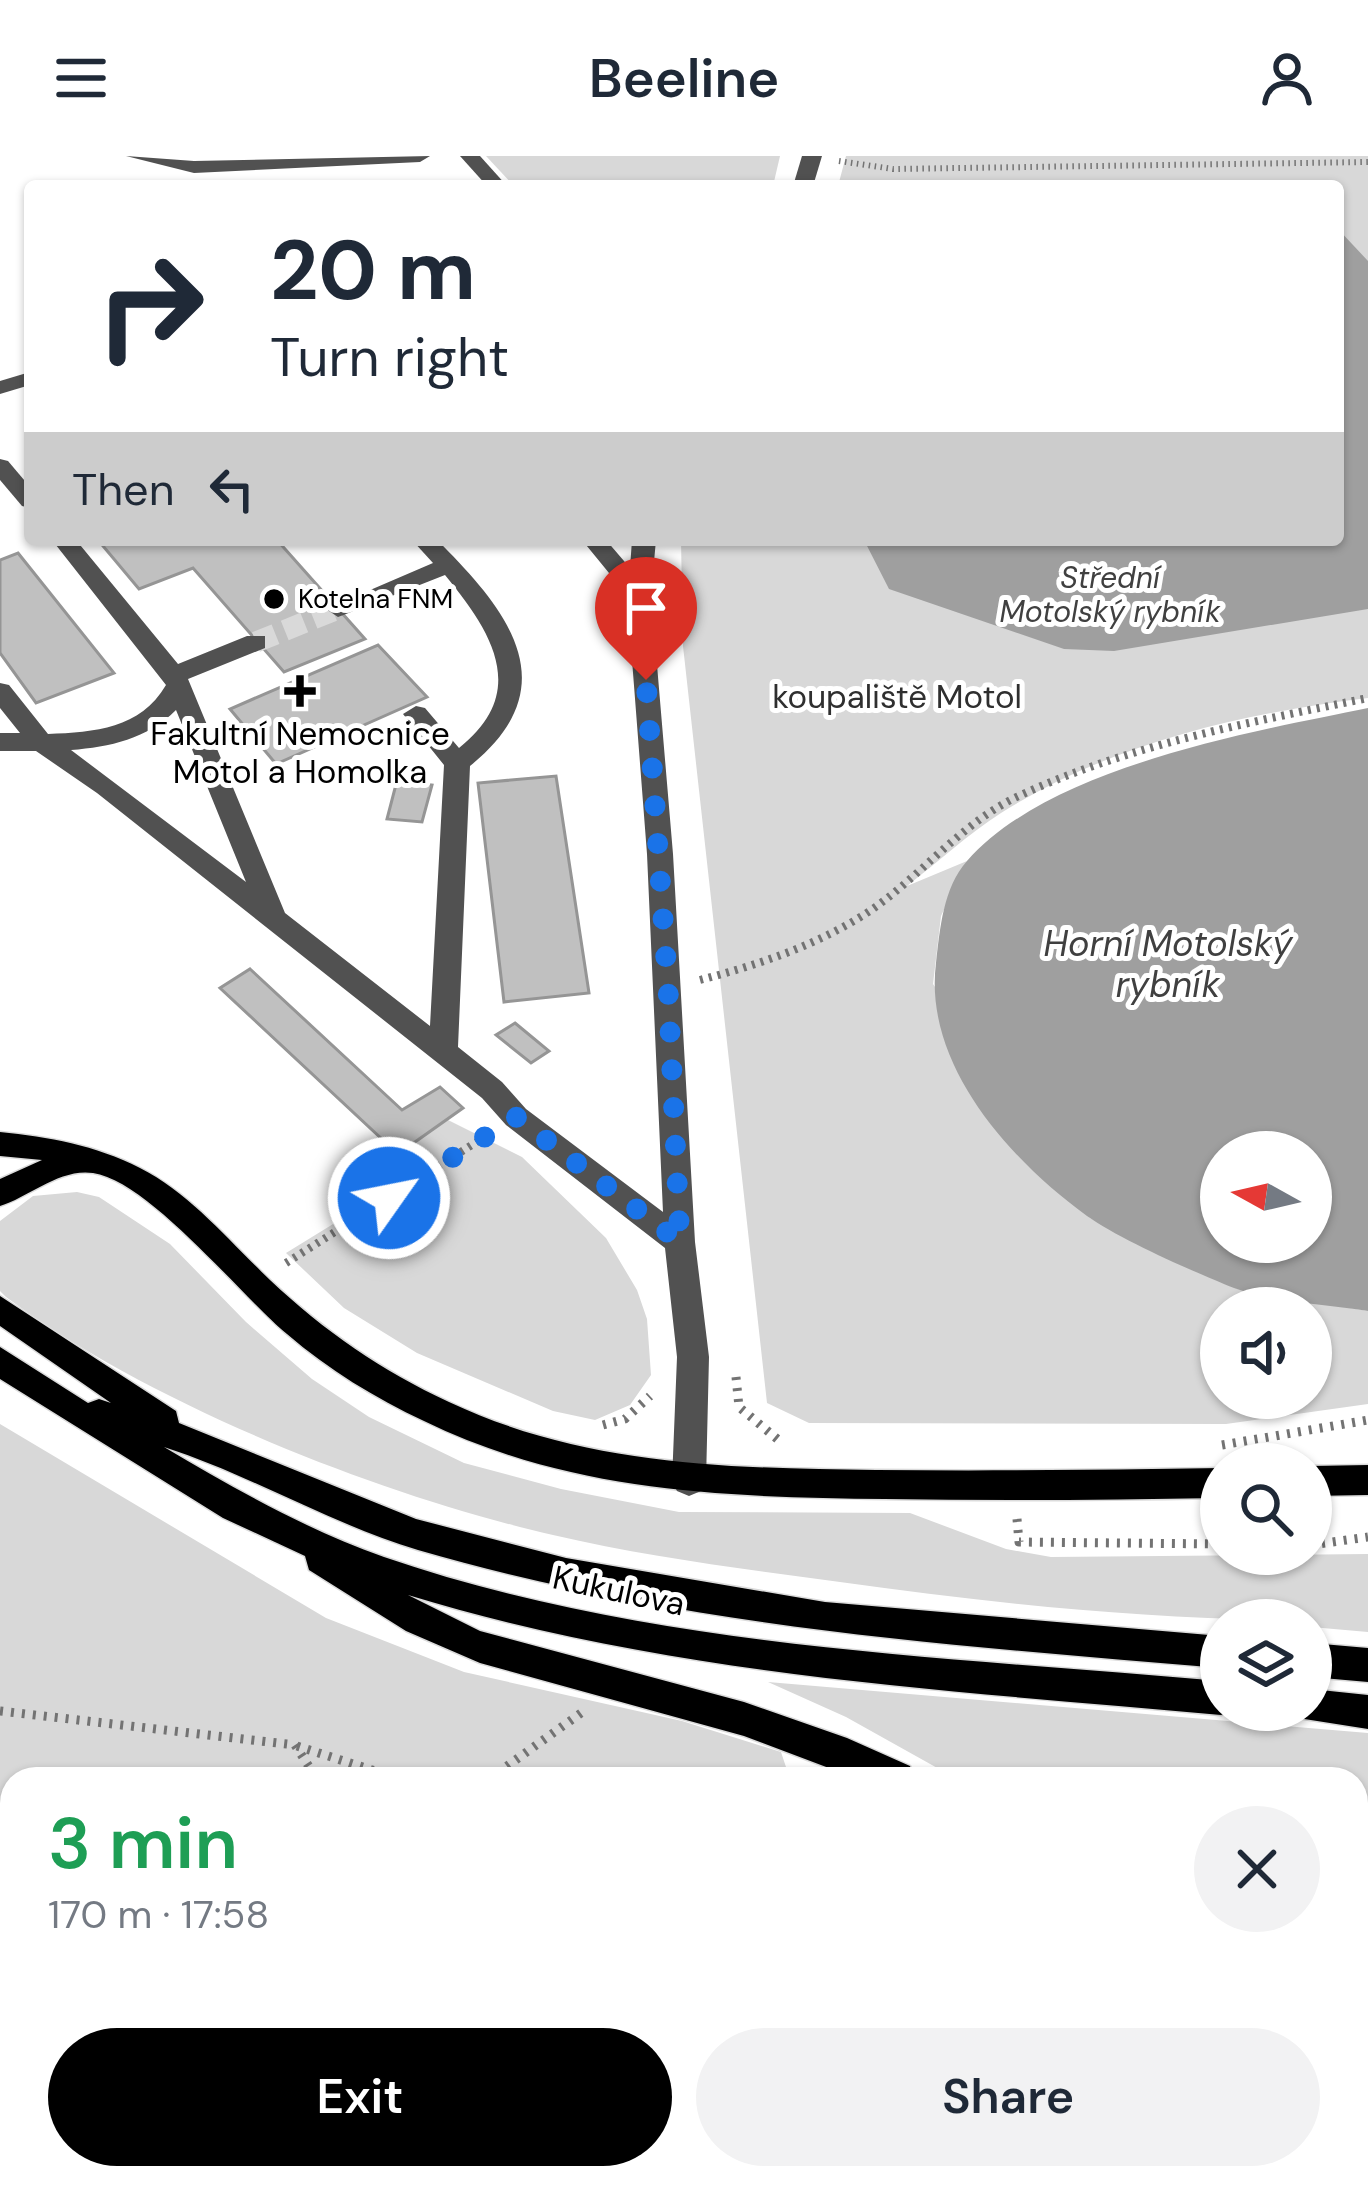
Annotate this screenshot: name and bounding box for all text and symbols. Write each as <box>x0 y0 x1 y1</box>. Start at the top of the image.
text: Beeline <box>589 43 779 114</box>
icon: menu <box>48 45 114 111</box>
icon: person <box>1254 45 1320 111</box>
text: 20 m <box>270 216 476 325</box>
icon: right <box>72 228 228 384</box>
text: Turn right <box>270 322 509 393</box>
icon: left <box>199 456 265 522</box>
text: Then <box>72 460 175 519</box>
pin <box>595 557 697 680</box>
water label: Střední Motolský rybník <box>999 558 1221 631</box>
icon: arrive <box>613 575 679 641</box>
place label: Kotelna FNM <box>298 581 453 616</box>
marker: Kotelna FNM <box>261 586 287 612</box>
marker: Fakultní Nemocnice Motol a Homolka <box>284 675 316 707</box>
park label: koupaliště Motol <box>772 675 1022 718</box>
place label: Fakultní Nemocnice Motol a Homolka <box>150 712 450 793</box>
water label: Horní Motolský rybník <box>1043 920 1293 1008</box>
north arrow <box>1200 1131 1332 1263</box>
map controls <box>1200 1131 1332 1731</box>
position arrow <box>326 1135 452 1261</box>
button: sound <box>1200 1287 1332 1419</box>
button: search <box>1200 1443 1332 1575</box>
street label: Kukulova <box>549 1556 689 1625</box>
button: layers <box>1200 1599 1332 1731</box>
text: 3 min <box>48 1797 238 1890</box>
button: close <box>1194 1806 1320 1932</box>
text: 170 m · 17:58 <box>48 1889 269 1940</box>
button: Exit <box>48 2028 672 2166</box>
button: Share <box>696 2028 1320 2166</box>

